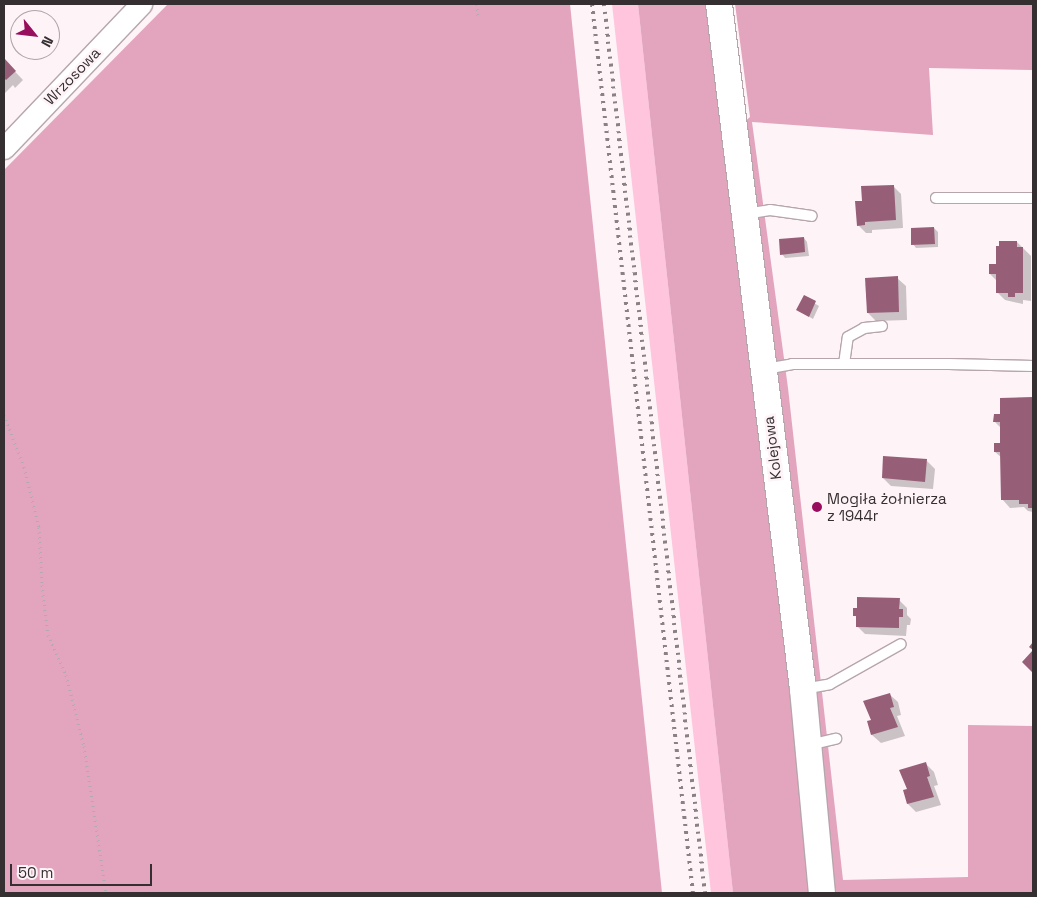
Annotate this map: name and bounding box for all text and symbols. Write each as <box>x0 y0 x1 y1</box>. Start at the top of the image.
north arrow <box>10 10 60 60</box>
text: N <box>37 33 57 50</box>
street label: Wrzosowa <box>40 43 104 109</box>
street label: Kolejowa <box>759 415 785 481</box>
place label: Mogiła żołnierza z 1944r <box>827 489 947 524</box>
marker: Mogiła żołnierza z 1944r <box>811 501 823 513</box>
scale bar <box>12 854 155 886</box>
text: 50 m <box>18 863 53 882</box>

